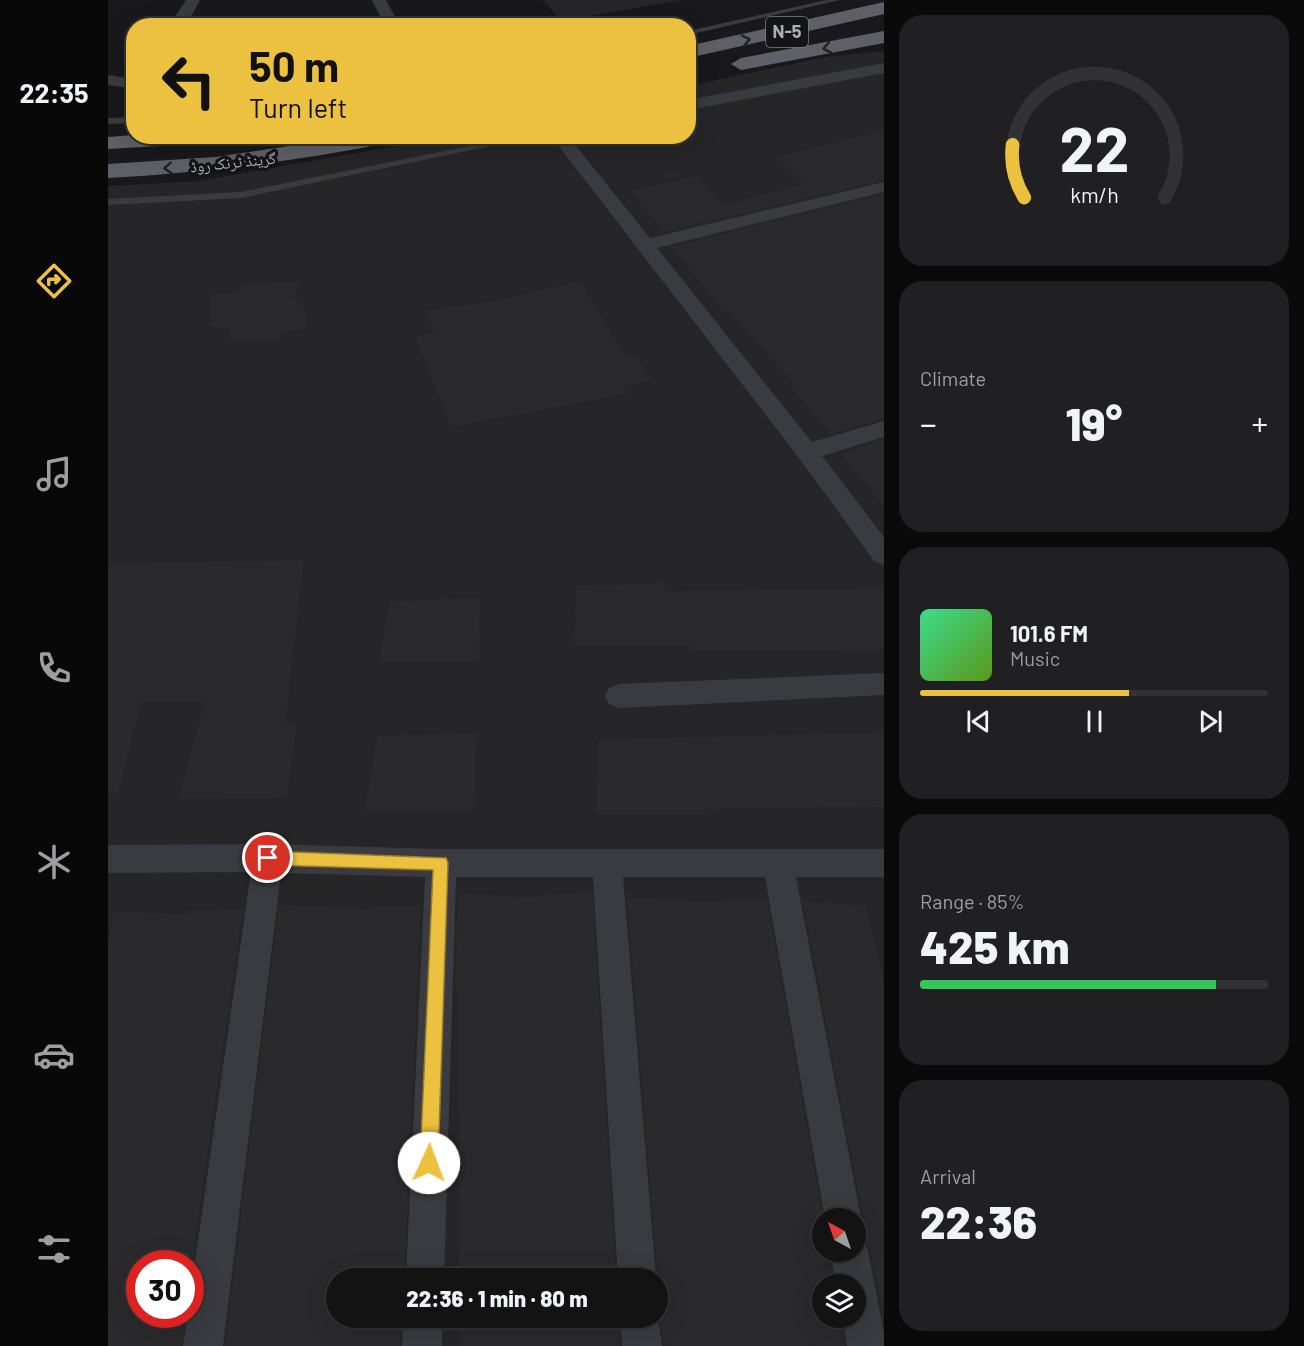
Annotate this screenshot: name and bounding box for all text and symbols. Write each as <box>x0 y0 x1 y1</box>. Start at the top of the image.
road number: N-5 <box>766 17 808 47</box>
one-way arrow <box>741 34 751 47</box>
text: 50 m <box>249 40 339 90</box>
one-way arrow <box>822 41 832 54</box>
icon: left <box>150 42 228 120</box>
text: 22:35 <box>19 76 89 108</box>
text: Turn left <box>249 91 347 123</box>
text: 22 <box>1059 110 1129 184</box>
street label: گرینڈ ٹرنک روڈ <box>189 148 277 176</box>
one-way arrow <box>164 161 173 174</box>
text: km/h <box>1070 182 1118 207</box>
icon: directions <box>33 260 75 302</box>
text: Climate <box>920 366 986 390</box>
text: 19° <box>1066 396 1122 450</box>
text: − <box>920 403 937 443</box>
text: + <box>1252 403 1268 443</box>
icon: music <box>33 453 75 495</box>
text: 101.6 FM <box>1010 620 1088 646</box>
text: Music <box>1010 646 1060 670</box>
icon: phone <box>33 647 75 689</box>
icon: previous <box>962 705 995 738</box>
icon: pause <box>1078 705 1111 738</box>
icon: next <box>1194 705 1227 738</box>
pin <box>242 832 293 883</box>
icon: climate <box>33 841 75 883</box>
icon: arrive <box>251 841 284 874</box>
text: Range · 85% <box>920 889 1024 913</box>
text: 425 km <box>920 919 1070 973</box>
icon: car <box>33 1034 75 1076</box>
position arrow <box>397 1131 461 1195</box>
text: Arrival <box>920 1164 976 1188</box>
text: 22:36 <box>920 1194 1037 1248</box>
north arrow <box>812 1208 866 1262</box>
map controls <box>812 1208 866 1328</box>
icon: filters <box>33 1228 75 1270</box>
speed limit sign: 30 <box>126 1250 204 1328</box>
button: layers <box>812 1274 866 1328</box>
text: 22:36 · 1 min · 80 m <box>406 1285 588 1311</box>

